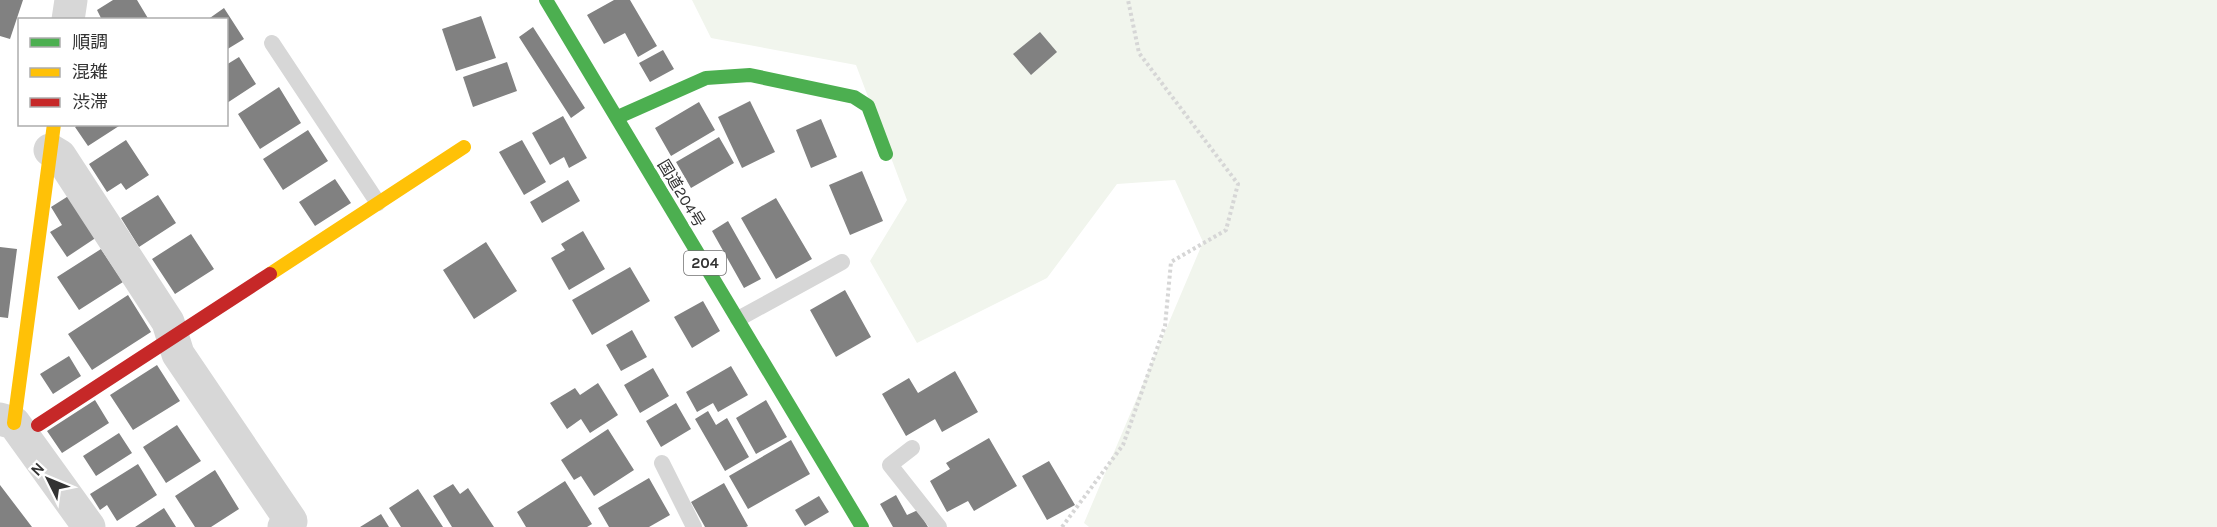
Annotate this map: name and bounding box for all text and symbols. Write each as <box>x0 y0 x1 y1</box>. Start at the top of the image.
legend <box>18 18 228 126</box>
text: 順調 <box>72 31 108 53</box>
text: 混雑 <box>72 61 108 83</box>
text: 渋滞 <box>72 91 108 113</box>
street label: 国道204号 <box>654 156 709 231</box>
road number: 204 <box>684 251 726 275</box>
north arrow <box>18 449 78 509</box>
text: N <box>27 458 48 480</box>

